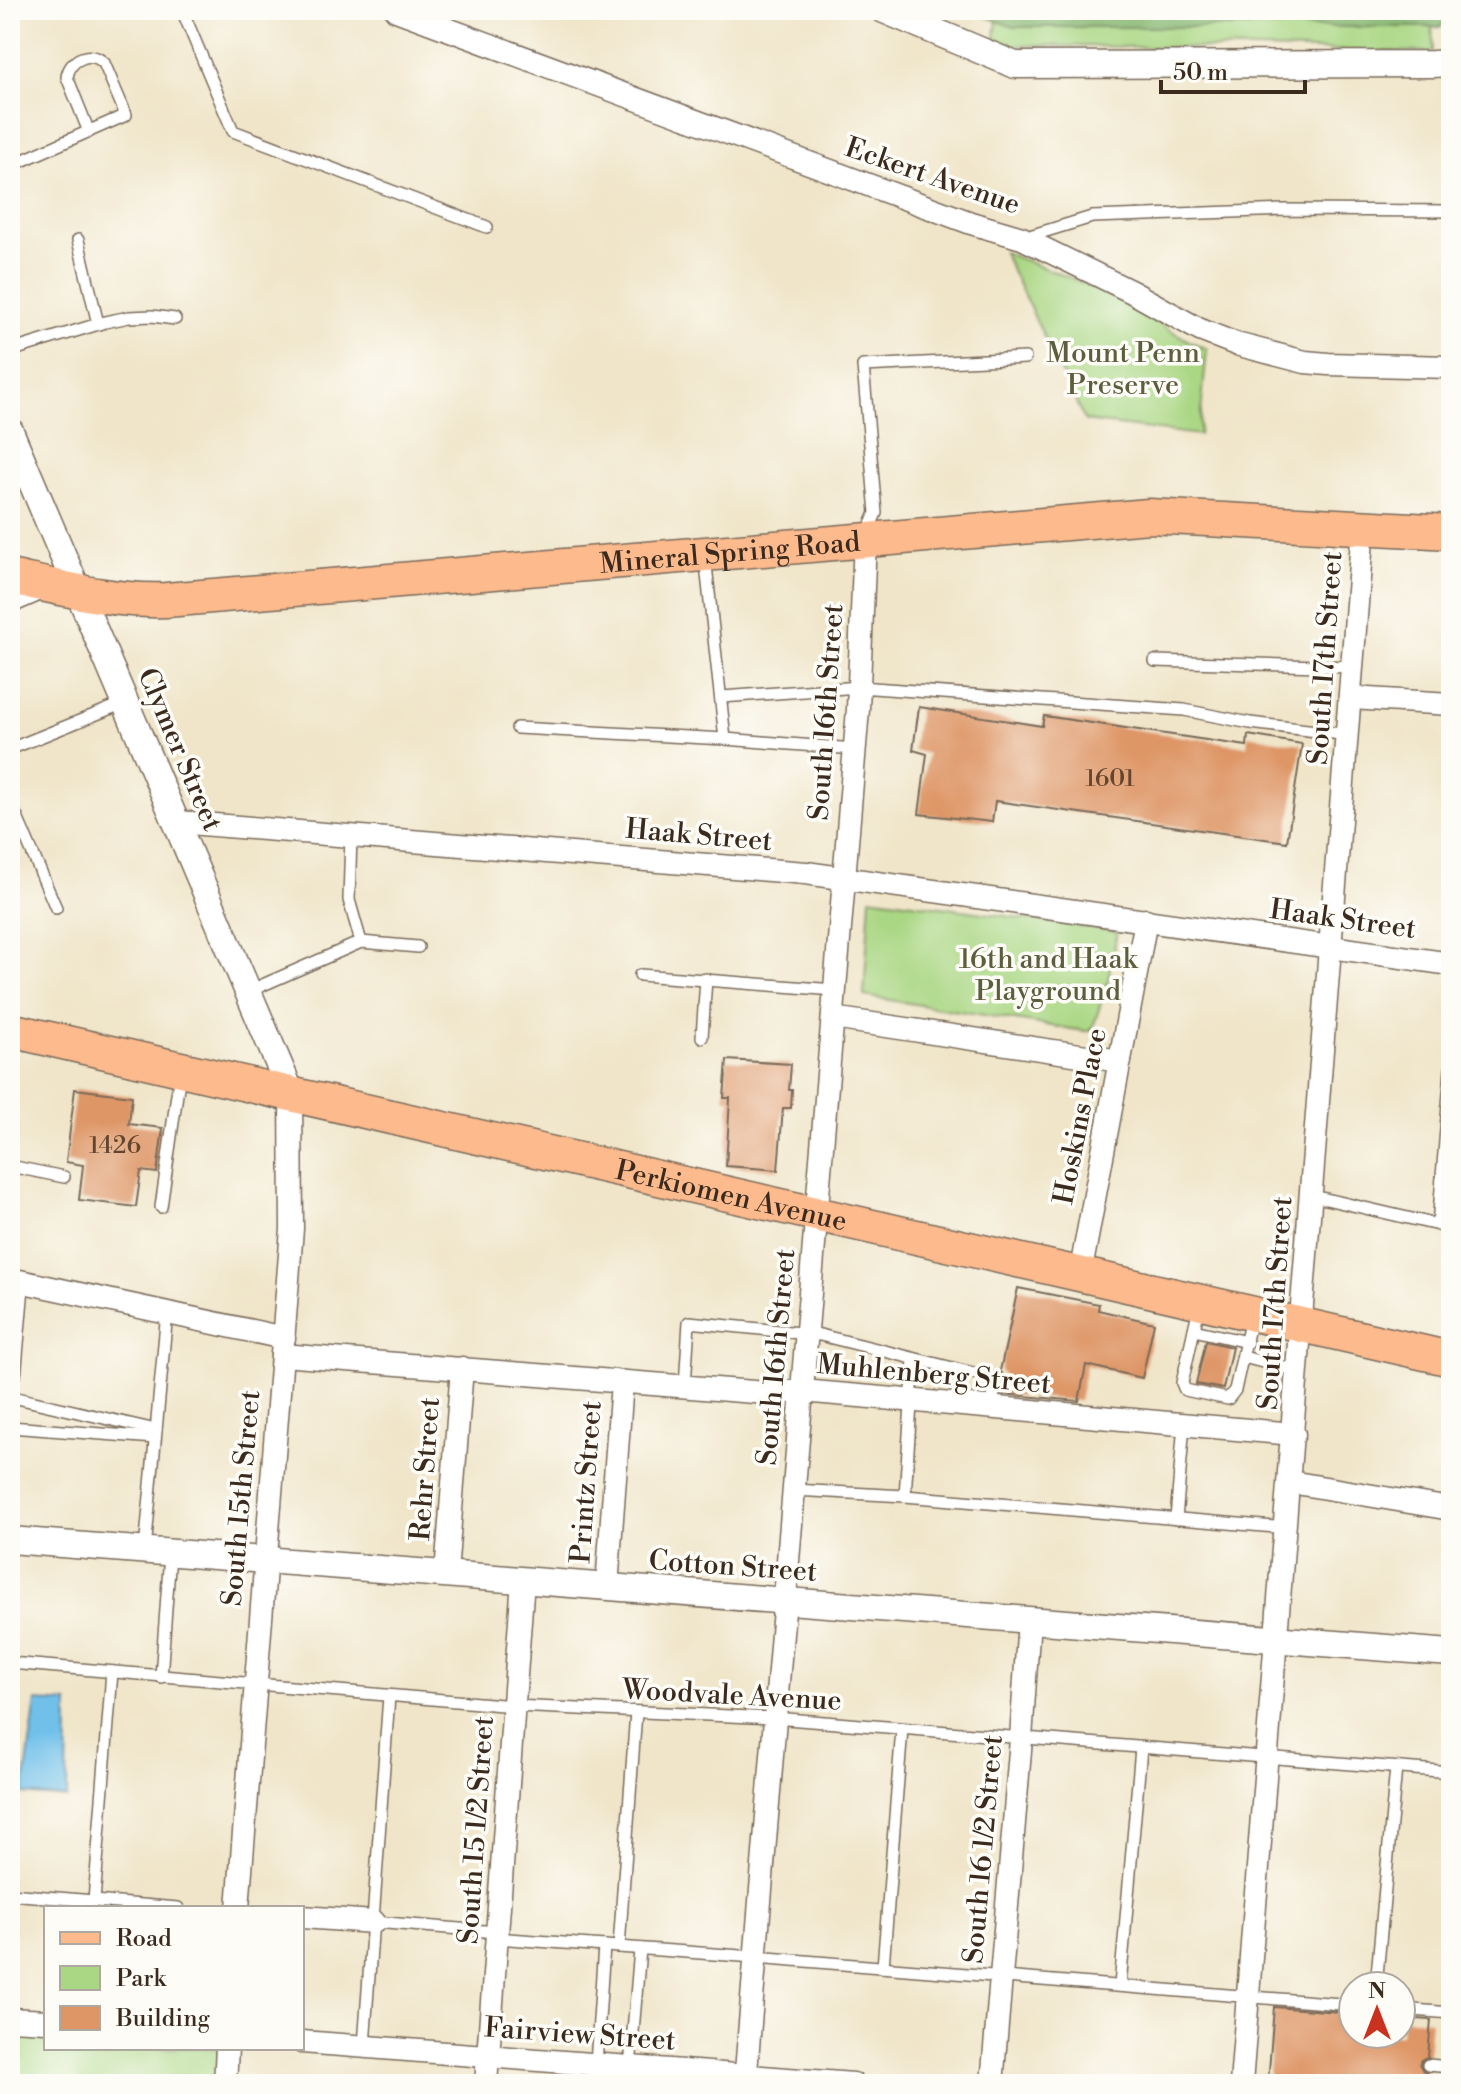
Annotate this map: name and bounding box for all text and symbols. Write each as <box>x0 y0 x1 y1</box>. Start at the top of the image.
scale bar <box>1161 44 1305 94</box>
text: 50 m <box>1173 58 1228 88</box>
street label: Eckert Avenue <box>840 130 1025 223</box>
park label: Mount Penn Preserve <box>1046 336 1200 403</box>
street label: Mineral Spring Road <box>598 525 862 582</box>
street label: South 17th Street <box>1301 550 1350 766</box>
street label: South 16th Street <box>801 602 852 822</box>
street label: Clymer Street <box>130 663 230 837</box>
house number: 1601 <box>1085 764 1135 794</box>
street label: Haak Street <box>624 812 774 859</box>
street label: Haak Street <box>1267 892 1418 947</box>
park label: 16th and Haak Playground <box>959 942 1139 1009</box>
street label: Hoskins Place <box>1046 1025 1115 1207</box>
house number: 1426 <box>89 1131 141 1161</box>
street label: Perkiomen Avenue <box>612 1153 850 1240</box>
street label: South 17th Street <box>1251 1195 1300 1411</box>
street label: South 16th Street <box>750 1247 803 1467</box>
street label: Muhlenberg Street <box>815 1347 1052 1402</box>
street label: South 15th Street <box>215 1389 268 1608</box>
street label: Rehr Street <box>403 1396 448 1542</box>
street label: Printz Street <box>563 1400 610 1565</box>
street label: Cotton Street <box>648 1543 818 1590</box>
street label: Woodvale Avenue <box>620 1672 843 1719</box>
street label: South 15 1/2 Street <box>451 1715 502 1945</box>
street label: South 16 1/2 Street <box>956 1733 1011 1965</box>
legend <box>44 1906 304 2050</box>
text: Road <box>116 1924 172 1954</box>
text: Park <box>116 1964 167 1994</box>
north arrow <box>1337 1970 1417 2050</box>
text: N <box>1368 1978 1386 2005</box>
text: Building <box>115 2004 210 2034</box>
street label: Fairview Street <box>483 2010 677 2059</box>

